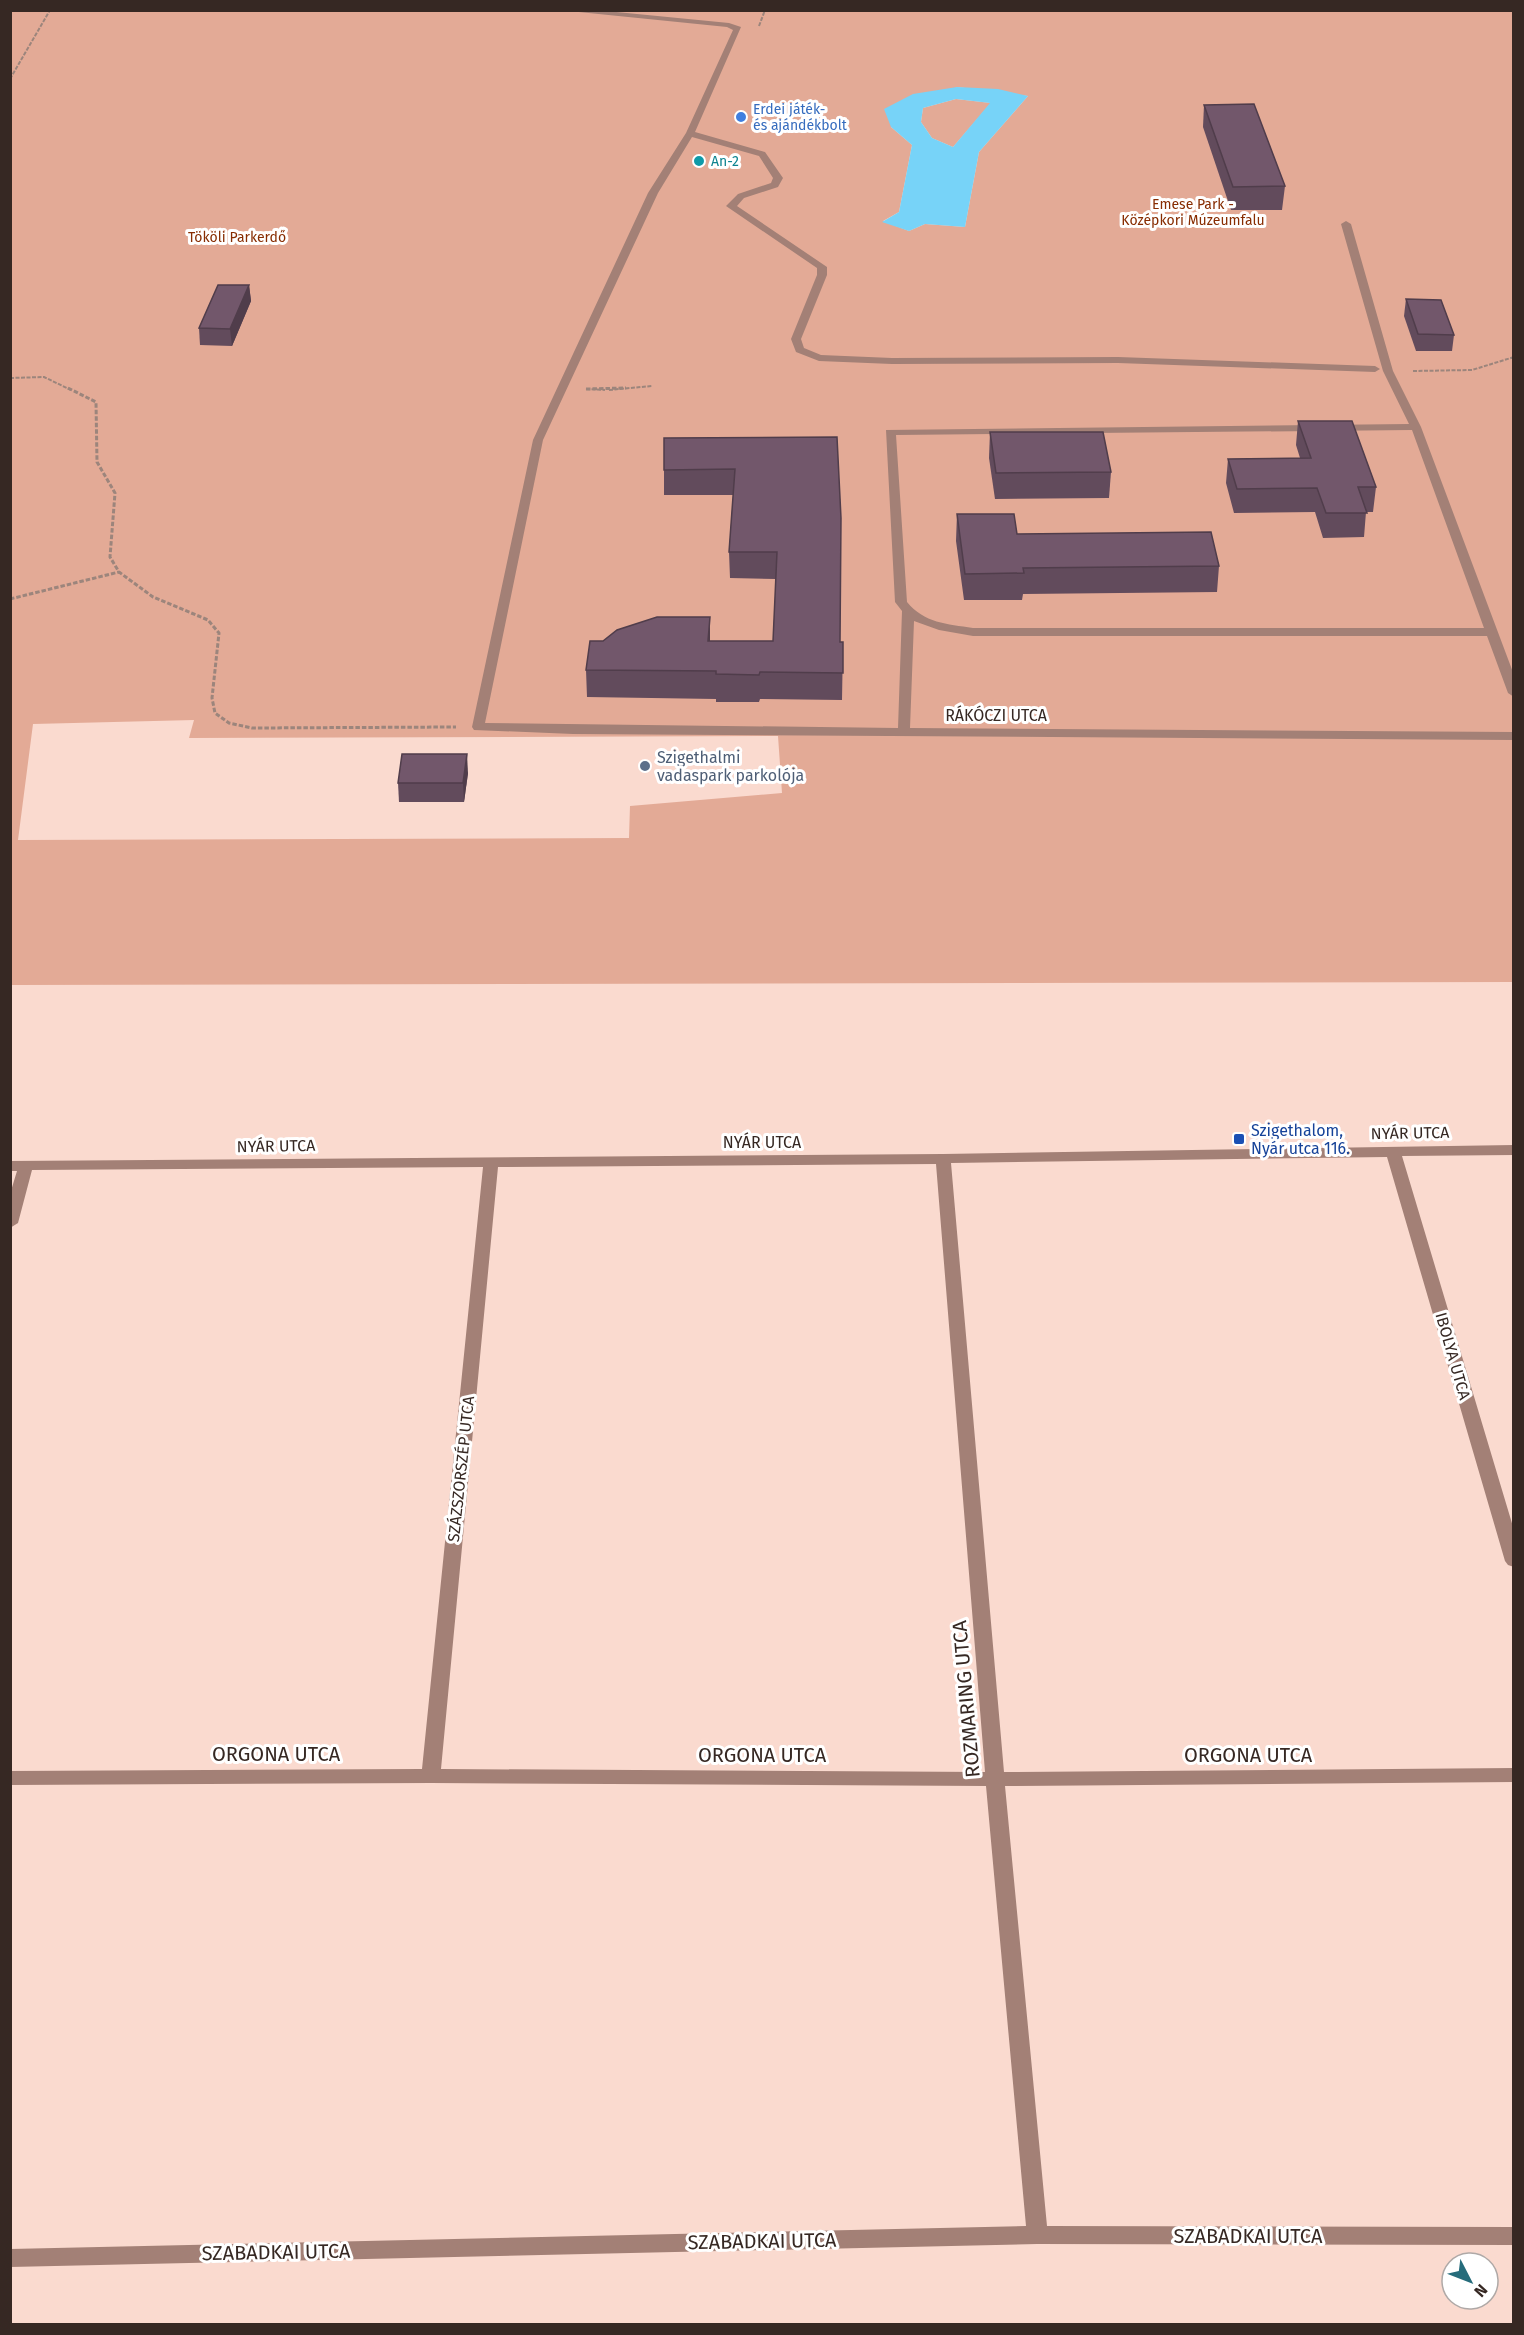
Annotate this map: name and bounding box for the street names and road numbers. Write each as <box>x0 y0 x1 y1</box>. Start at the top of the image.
street label: RÁKÓCZI UTCA <box>945 705 1048 725</box>
street label: NYÁR UTCA <box>1371 1122 1450 1143</box>
street label: NYÁR UTCA <box>723 1132 802 1152</box>
street label: NYÁR UTCA <box>237 1135 316 1156</box>
street label: IBOLYA UTCA <box>1431 1310 1475 1403</box>
street label: SZÁZSZORSZÉP UTCA <box>443 1394 478 1543</box>
street label: ROZMARING UTCA <box>947 1619 985 1779</box>
street label: ORGONA UTCA <box>212 1742 341 1766</box>
street label: ORGONA UTCA <box>698 1743 827 1767</box>
street label: ORGONA UTCA <box>1184 1743 1313 1767</box>
street label: SZABADKAI UTCA <box>1174 2224 1323 2248</box>
street label: SZABADKAI UTCA <box>687 2228 837 2254</box>
street label: SZABADKAI UTCA <box>201 2239 351 2265</box>

